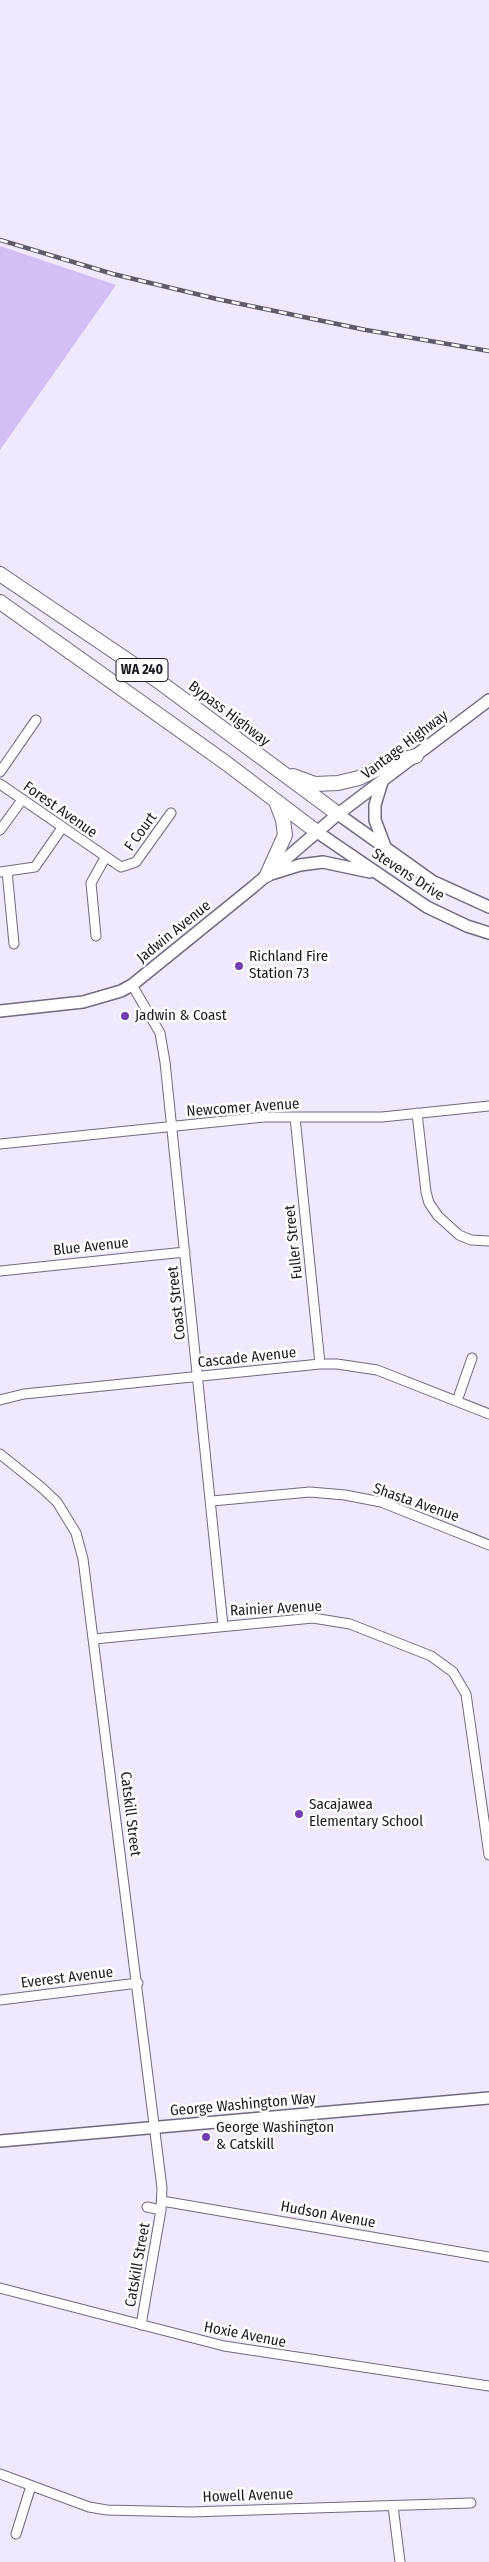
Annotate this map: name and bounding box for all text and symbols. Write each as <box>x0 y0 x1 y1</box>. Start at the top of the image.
road number: WA 240 <box>116 658 168 682</box>
street label: Bypass Highway <box>185 677 273 751</box>
street label: Vantage Highway <box>358 707 452 783</box>
street label: Forest Avenue <box>20 778 100 842</box>
street label: F Court <box>121 809 161 855</box>
street label: Stevens Drive <box>368 845 448 905</box>
street label: Jadwin Avenue <box>134 897 214 967</box>
place label: Richland Fire Station 73 <box>249 948 328 983</box>
marker: Richland Fire Station 73 <box>233 960 245 972</box>
place label: Jadwin & Coast <box>135 1007 227 1025</box>
marker: Jadwin & Coast <box>119 1010 131 1022</box>
street label: Newcomer Avenue <box>186 1095 300 1121</box>
street label: Fuller Street <box>281 1204 307 1280</box>
street label: Blue Avenue <box>52 1234 130 1260</box>
street label: Coast Street <box>164 1265 190 1341</box>
street label: Cascade Avenue <box>197 1344 297 1372</box>
street label: Shasta Avenue <box>371 1480 461 1526</box>
street label: Rainier Avenue <box>230 1598 322 1620</box>
street label: Catskill Street <box>116 1771 144 1857</box>
place label: Sacajawea Elementary School <box>309 1796 423 1831</box>
marker: Sacajawea Elementary School <box>293 1808 305 1820</box>
street label: Everest Avenue <box>20 1963 114 1993</box>
street label: George Washington Way <box>169 2090 317 2120</box>
place label: George Washington & Catskill <box>216 2119 334 2154</box>
marker: George Washington & Catskill <box>200 2131 212 2143</box>
street label: Hudson Avenue <box>279 2198 377 2232</box>
street label: Catskill Street <box>122 2221 154 2309</box>
street label: Hoxie Avenue <box>202 2318 288 2352</box>
street label: Howell Avenue <box>202 2485 294 2507</box>

